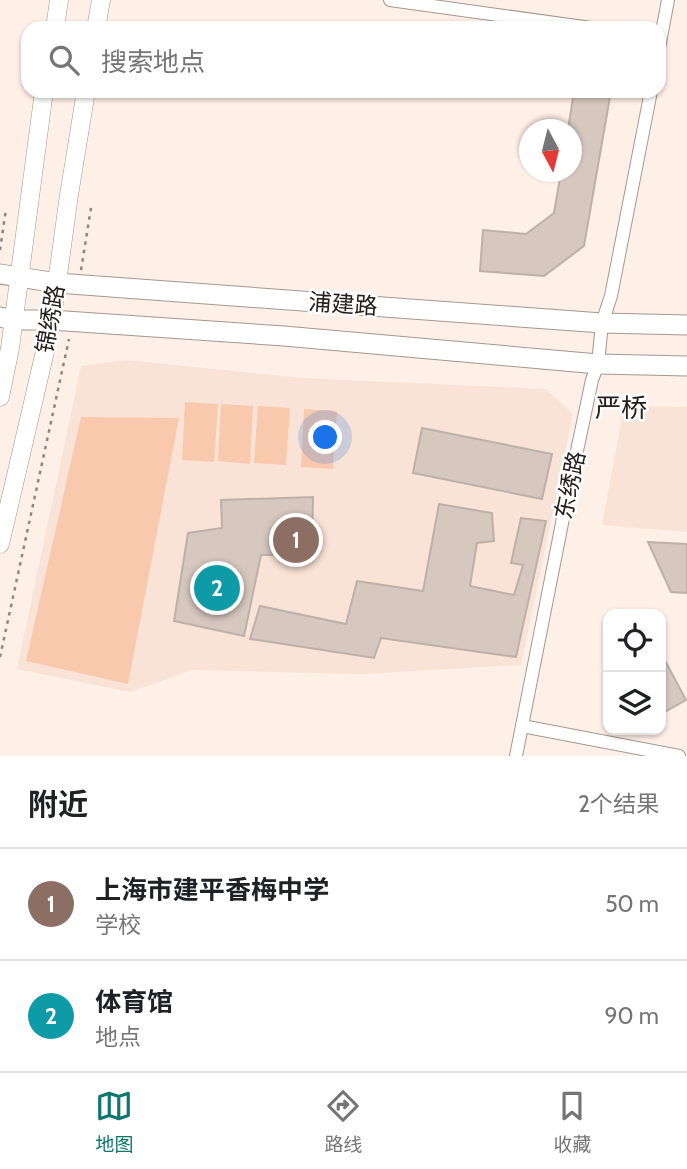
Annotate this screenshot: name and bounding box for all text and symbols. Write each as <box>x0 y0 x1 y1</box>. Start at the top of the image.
search box <box>21 21 666 98</box>
icon: search <box>45 41 83 79</box>
text: 搜索地点 <box>101 46 205 78</box>
north arrow <box>519 119 582 182</box>
street label: 锦绣路 <box>30 283 70 355</box>
street label: 浦建路 <box>308 288 378 320</box>
district label: 严桥 <box>595 392 647 424</box>
your location <box>308 420 342 454</box>
street label: 东绣路 <box>549 448 591 522</box>
pin: 1 <box>273 514 319 566</box>
pin: 2 <box>194 562 240 614</box>
map controls <box>603 609 666 735</box>
button: locate <box>603 609 666 672</box>
button: layers <box>603 672 666 735</box>
text: 附近 <box>28 786 88 823</box>
text: 2个结果 <box>578 790 659 818</box>
text: 上海市建平香梅中学 <box>95 874 329 906</box>
text: 1 <box>47 890 55 918</box>
text: 50 m <box>605 890 659 918</box>
text: 学校 <box>95 911 141 939</box>
text: 体育馆 <box>95 986 173 1018</box>
text: 2 <box>45 1002 57 1030</box>
text: 90 m <box>605 1002 659 1030</box>
text: 地点 <box>95 1023 141 1051</box>
tab: 地图 <box>95 1087 134 1156</box>
tab: 路线 <box>324 1087 363 1156</box>
tab: 收藏 <box>553 1087 592 1156</box>

